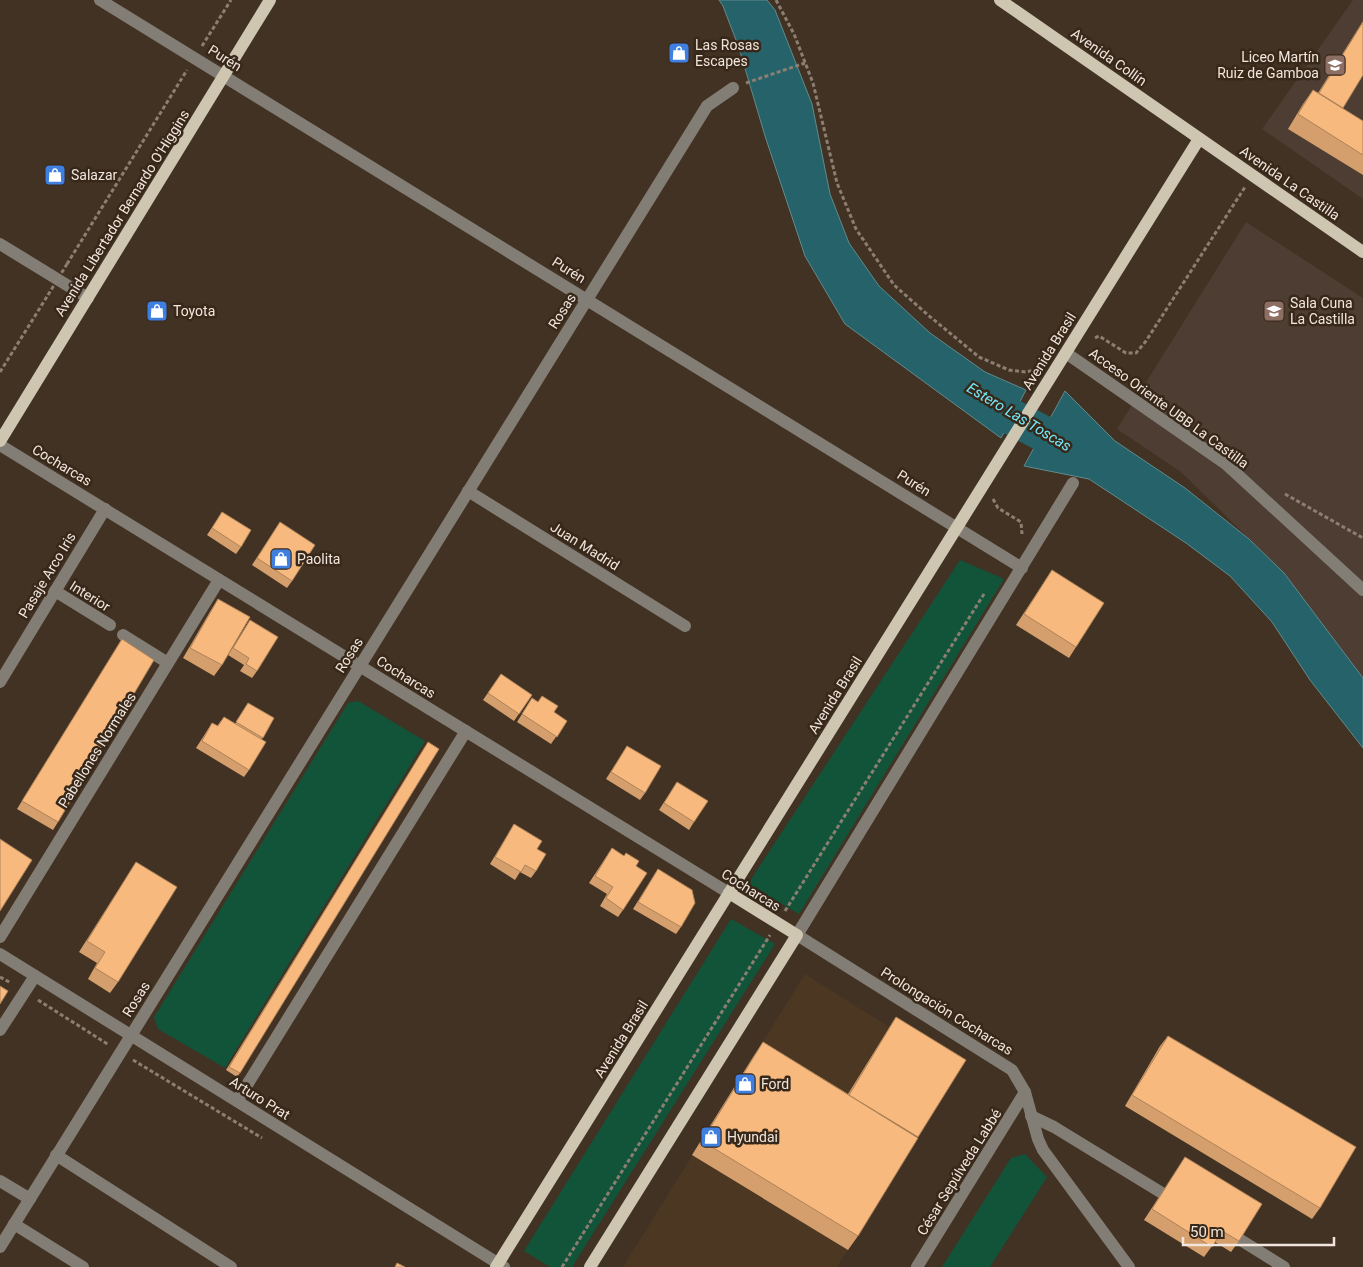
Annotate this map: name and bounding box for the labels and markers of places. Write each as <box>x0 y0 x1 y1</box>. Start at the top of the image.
place label: Las Rosas Escapes <box>695 37 760 69</box>
shop icon: Las Rosas Escapes <box>667 41 691 65</box>
place label: Liceo Martín Ruiz de Gamboa <box>1217 49 1319 81</box>
school or university icon: Liceo Martín Ruiz de Gamboa <box>1323 53 1347 77</box>
shop icon: Salazar <box>43 163 67 187</box>
place label: Salazar <box>71 167 118 183</box>
place label: Sala Cuna La Castilla <box>1290 295 1355 327</box>
shop icon: Toyota <box>145 299 169 323</box>
school or university icon: Sala Cuna La Castilla <box>1262 299 1286 323</box>
place label: Toyota <box>173 303 215 319</box>
shop icon: Paolita <box>269 547 293 571</box>
place label: Paolita <box>297 551 340 567</box>
shop icon: Ford <box>733 1072 757 1096</box>
place label: Ford <box>761 1076 789 1092</box>
shop icon: Hyundai <box>699 1125 723 1149</box>
place label: Hyundai <box>727 1129 778 1145</box>

